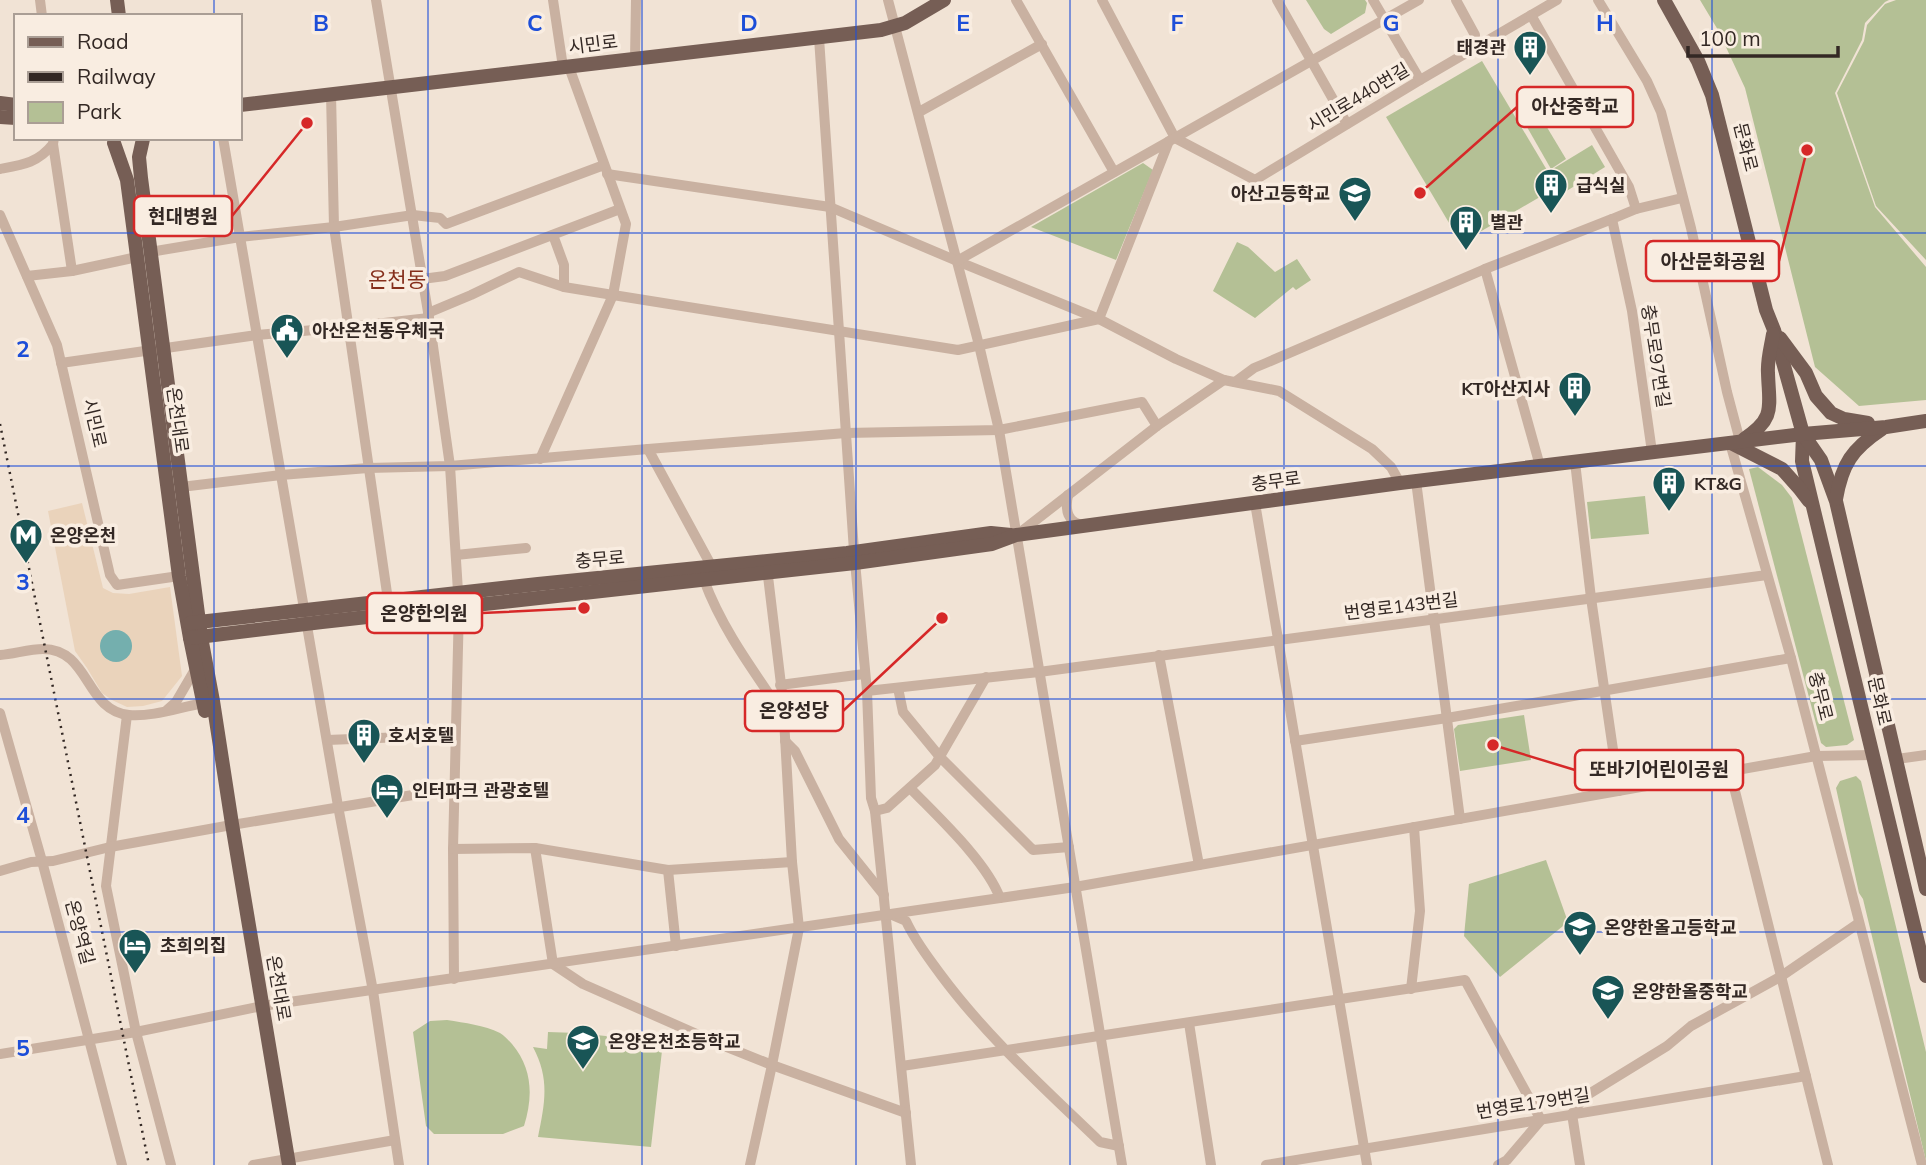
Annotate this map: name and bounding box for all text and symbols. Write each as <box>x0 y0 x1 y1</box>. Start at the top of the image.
text: B <box>313 8 329 37</box>
text: C <box>527 8 543 37</box>
text: D <box>740 8 758 37</box>
text: E <box>956 8 970 37</box>
text: F <box>1170 8 1184 37</box>
text: G <box>1382 8 1400 37</box>
text: H <box>1596 8 1614 37</box>
legend <box>14 14 242 140</box>
scale bar <box>1688 14 1839 58</box>
text: 100 m <box>1699 25 1761 51</box>
text: Road <box>77 28 128 54</box>
building icon: 태경관 <box>1511 28 1549 77</box>
street label: 시민로 <box>567 30 619 58</box>
place label: 태경관 <box>1456 36 1506 59</box>
street label: 시민로440번길 <box>1303 57 1413 137</box>
text: Railway <box>77 63 156 89</box>
callout: 아산중학교 <box>1517 87 1633 127</box>
text: 아산중학교 <box>1531 94 1619 118</box>
text: Park <box>77 98 121 124</box>
street label: 문화로 <box>1729 120 1763 174</box>
building icon: 급식실 <box>1532 166 1570 215</box>
school or university icon: 아산고등학교 <box>1336 174 1374 223</box>
place label: 급식실 <box>1576 174 1626 197</box>
place label: 아산고등학교 <box>1231 182 1330 205</box>
callout: 현대병원 <box>134 196 232 236</box>
building icon: 별관 <box>1447 203 1485 252</box>
text: 현대병원 <box>148 204 218 228</box>
place label: 별관 <box>1490 211 1524 234</box>
callout: 아산문화공원 <box>1646 241 1779 281</box>
text: 아산문화공원 <box>1661 249 1765 273</box>
district label: 온천동 <box>368 266 426 292</box>
street label: 충무로97번길 <box>1636 303 1676 409</box>
public building icon: 아산온천동우체국 <box>268 311 306 360</box>
place label: 아산온천동우체국 <box>312 319 444 342</box>
text: 2 <box>16 334 30 363</box>
building icon: KT아산지사 <box>1556 369 1594 418</box>
place label: KT아산지사 <box>1461 377 1550 400</box>
street label: 온천대로 <box>162 386 194 454</box>
street label: 시민로 <box>78 396 112 450</box>
building icon: KT&G <box>1650 464 1688 513</box>
street label: 충무로 <box>1250 466 1302 496</box>
place label: KT&G <box>1694 472 1742 495</box>
metro station icon: 온양온천 <box>7 516 45 565</box>
place label: 온양온천 <box>50 524 116 547</box>
street label: 충무로 <box>574 545 626 573</box>
text: 3 <box>16 567 30 596</box>
street label: 번영로143번길 <box>1342 588 1460 624</box>
callout: 온양한의원 <box>367 593 482 633</box>
text: 온양한의원 <box>380 601 468 625</box>
street label: 충무로 <box>1804 669 1838 723</box>
street label: 문화로 <box>1863 674 1897 728</box>
callout: 온양성당 <box>745 691 843 731</box>
text: 온양성당 <box>759 698 829 722</box>
building icon: 호서호텔 <box>345 716 383 765</box>
place label: 호서호텔 <box>388 724 454 747</box>
callout: 또바기어린이공원 <box>1575 750 1743 790</box>
text: 또바기어린이공원 <box>1589 757 1729 781</box>
hotel icon: 인터파크 관광호텔 <box>368 771 406 820</box>
place label: 인터파크 관광호텔 <box>412 779 549 802</box>
text: 4 <box>16 800 30 829</box>
street label: 온양역길 <box>60 897 100 967</box>
school or university icon: 온양한올고등학교 <box>1561 908 1599 957</box>
place label: 온양한올고등학교 <box>1604 916 1736 939</box>
hotel icon: 초희의집 <box>116 926 154 975</box>
place label: 초희의집 <box>160 934 226 957</box>
street label: 온천대로 <box>262 953 296 1023</box>
school or university icon: 온양한올중학교 <box>1589 972 1627 1021</box>
place label: 온양한올중학교 <box>1632 980 1748 1003</box>
school or university icon: 온양온천초등학교 <box>564 1022 602 1071</box>
place label: 온양온천초등학교 <box>608 1030 740 1053</box>
text: 5 <box>16 1033 30 1062</box>
street label: 번영로179번길 <box>1474 1083 1592 1123</box>

